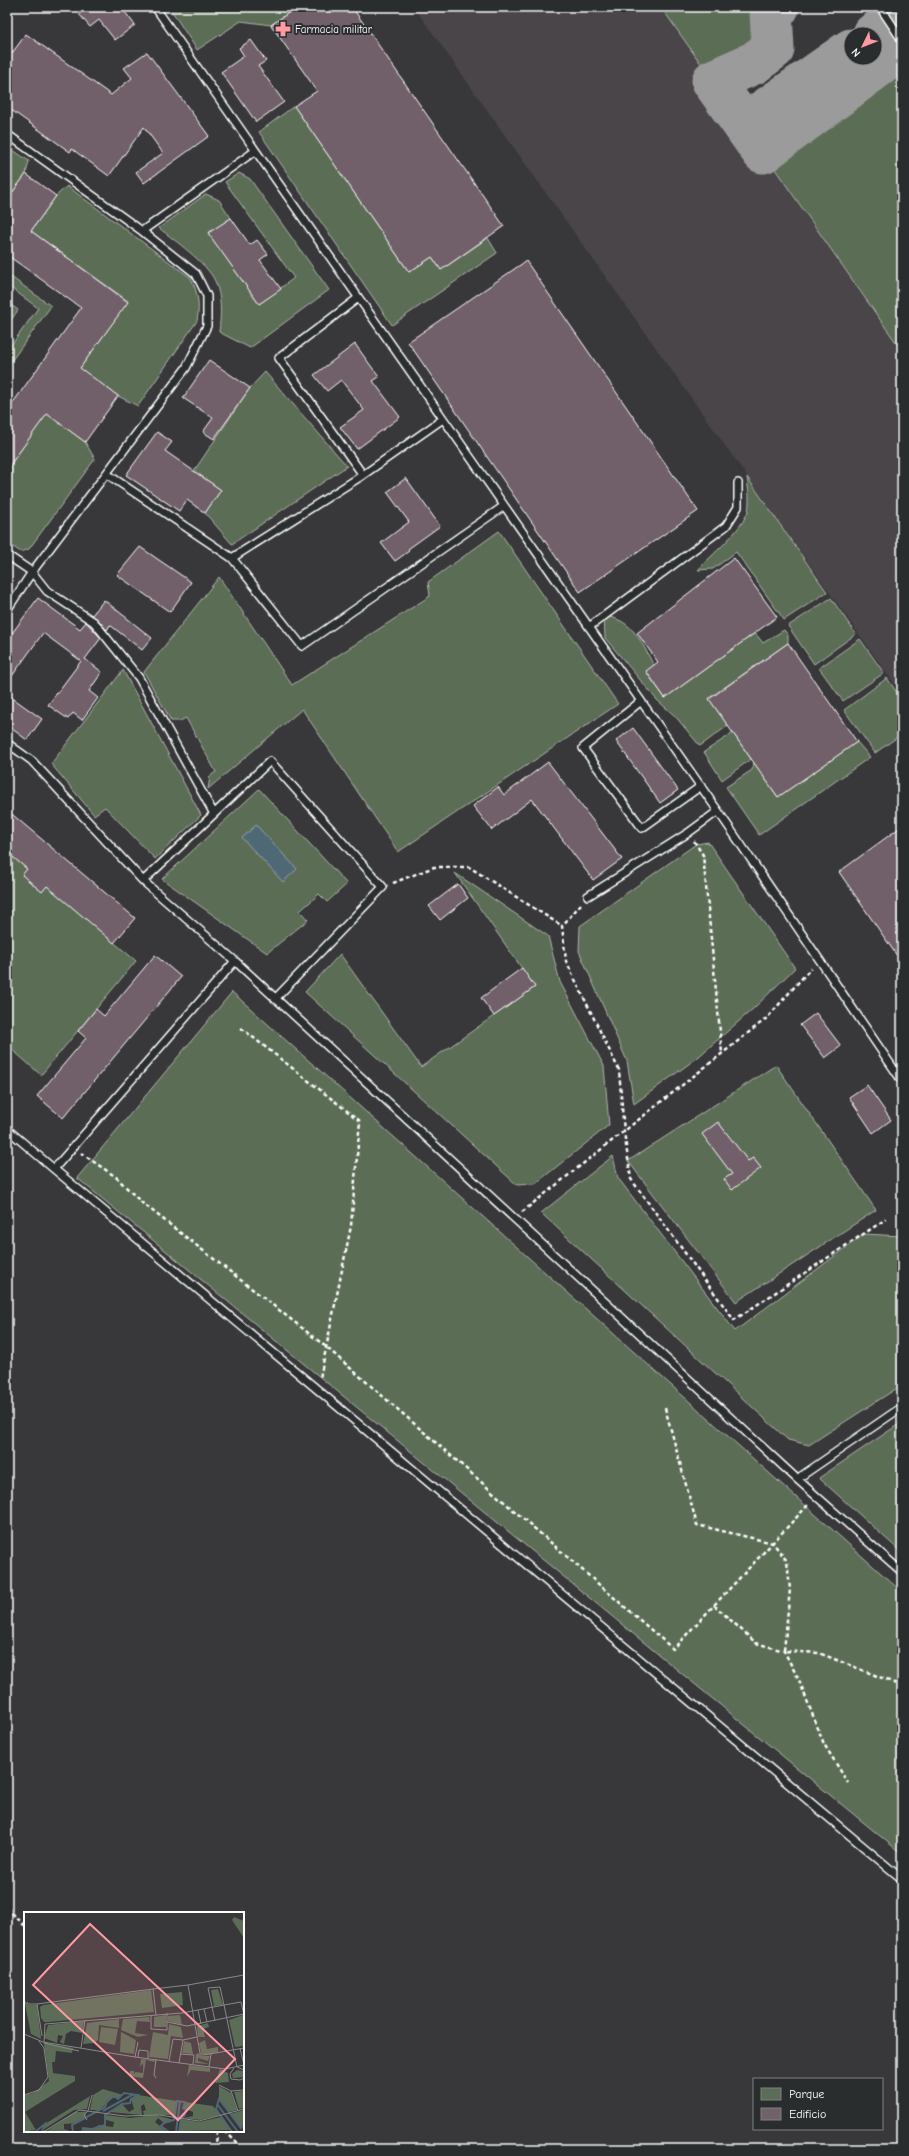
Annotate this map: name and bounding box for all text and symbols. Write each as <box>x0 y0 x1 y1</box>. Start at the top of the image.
pharmacy icon: Farmacia militar <box>274 20 292 38</box>
place label: Farmacia militar <box>295 23 373 36</box>
north arrow <box>843 26 883 66</box>
text: N <box>849 45 863 60</box>
inset map <box>24 1912 244 2132</box>
legend <box>753 2078 883 2130</box>
text: Parque <box>789 2087 824 2101</box>
text: Edificio <box>789 2107 826 2121</box>

